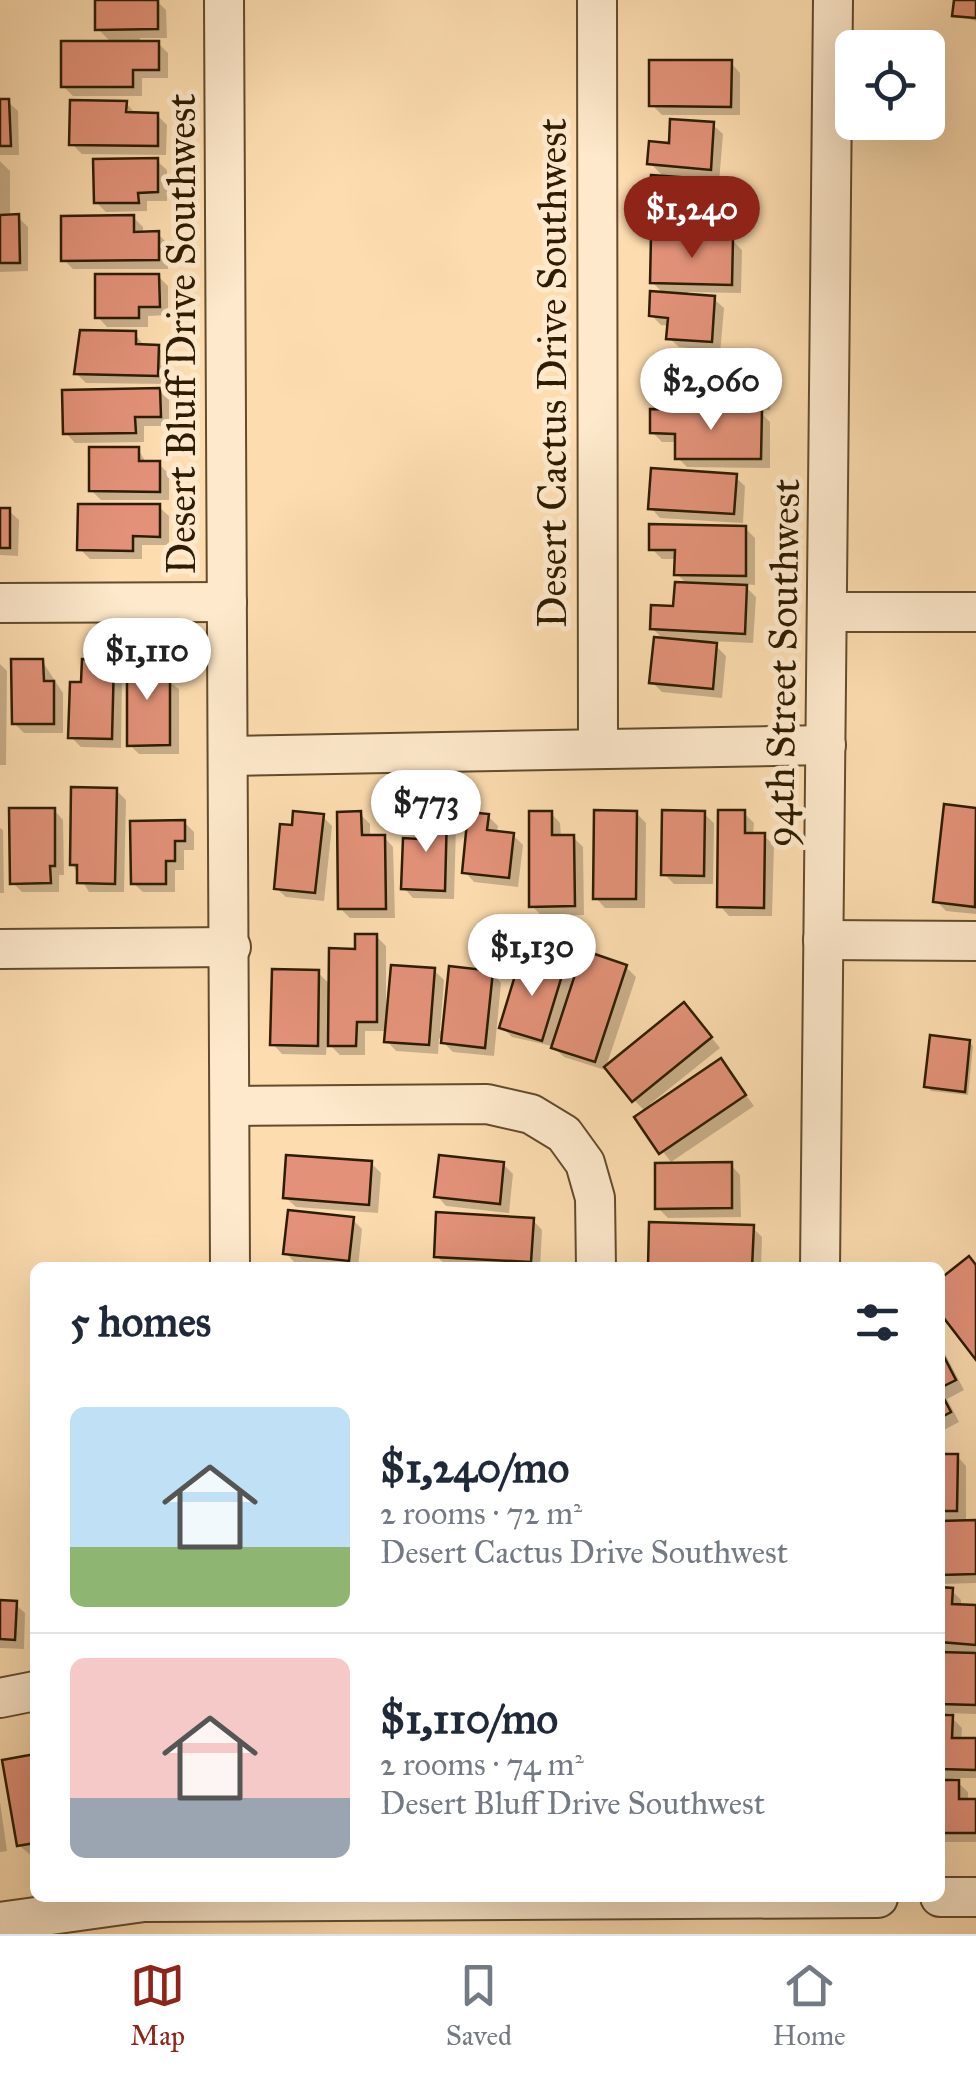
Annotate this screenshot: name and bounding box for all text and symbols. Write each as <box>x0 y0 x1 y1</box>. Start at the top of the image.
map controls <box>835 30 945 140</box>
button: locate <box>835 30 945 140</box>
street label: Desert Bluff Drive Southwest <box>157 93 206 575</box>
street label: Desert Cactus Drive Southwest <box>528 118 577 628</box>
pin: $1,240 <box>611 176 773 261</box>
text: $1,240 <box>646 189 738 228</box>
pin: $2,060 <box>630 348 792 433</box>
text: $2,060 <box>662 361 760 400</box>
street label: 94th Street Southwest <box>755 478 810 848</box>
pin: $1,110 <box>66 618 228 703</box>
text: $1,110 <box>105 631 189 670</box>
pin: $773 <box>367 770 485 855</box>
text: $773 <box>393 783 459 822</box>
pin: $1,130 <box>451 914 613 999</box>
text: $1,130 <box>490 927 574 966</box>
icon: filters <box>850 1295 905 1350</box>
text: 5 homes <box>70 1296 211 1348</box>
text: $1,240/mo <box>380 1442 569 1494</box>
icon: home <box>150 1447 270 1567</box>
text: 2 rooms · 72 m² <box>380 1494 582 1533</box>
text: Desert Cactus Drive Southwest <box>380 1533 788 1572</box>
text: $1,110/mo <box>380 1693 558 1745</box>
icon: home <box>150 1698 270 1818</box>
text: 2 rooms · 74 m² <box>380 1745 584 1784</box>
text: Desert Bluff Drive Southwest <box>380 1784 765 1823</box>
tab: Map <box>130 1958 185 2053</box>
tab: Saved <box>446 1958 512 2053</box>
tab: Home <box>773 1958 846 2053</box>

